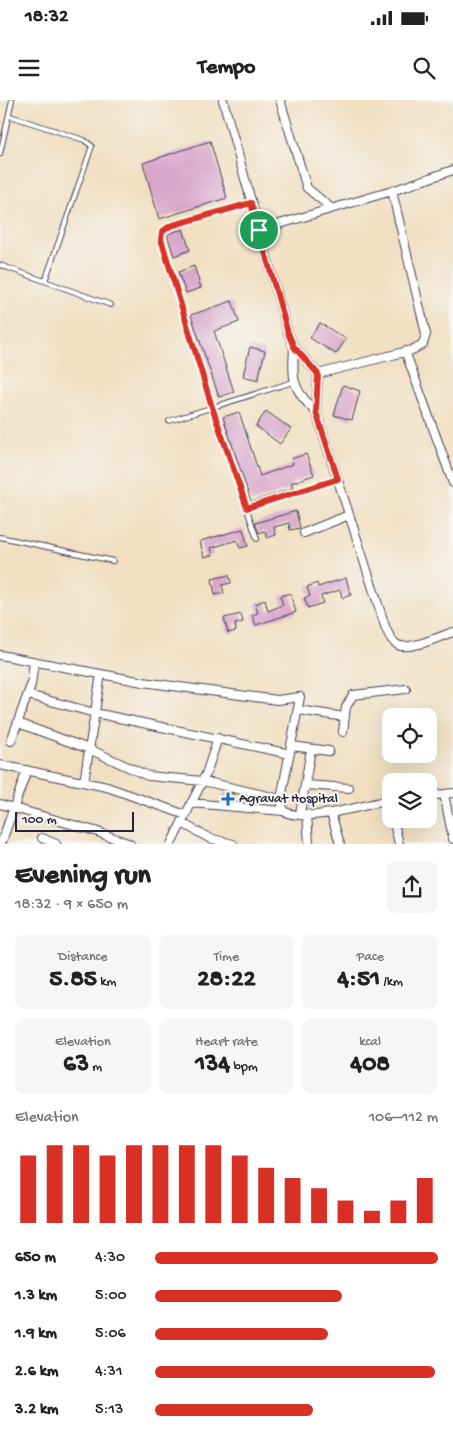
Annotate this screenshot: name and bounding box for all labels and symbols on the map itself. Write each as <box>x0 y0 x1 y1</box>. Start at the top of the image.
pin <box>238 209 280 251</box>
place label: Agravat Hospital <box>239 791 338 808</box>
marker: Agravat Hospital <box>221 792 235 806</box>
scale bar <box>15 808 134 832</box>

